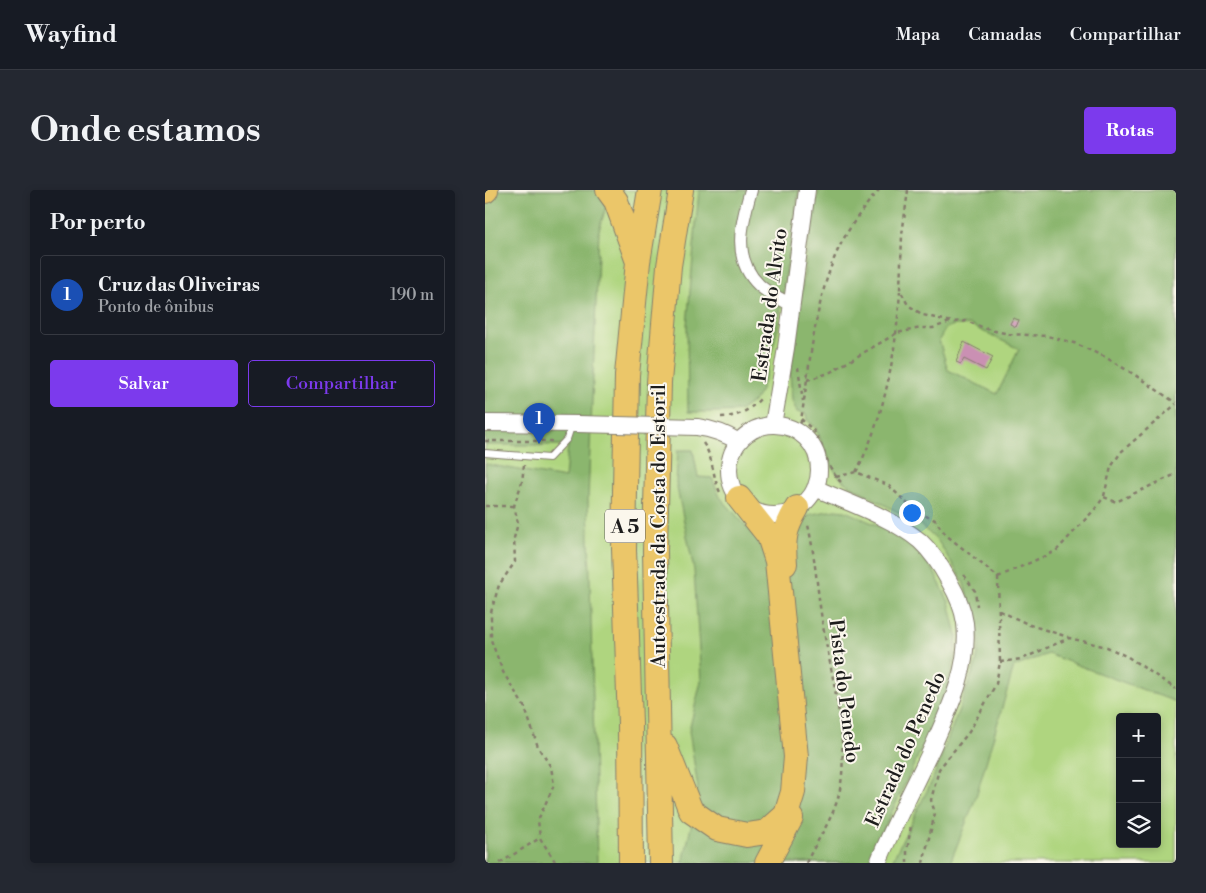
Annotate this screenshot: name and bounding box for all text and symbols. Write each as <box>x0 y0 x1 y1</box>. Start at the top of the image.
text: Wayfind <box>25 20 117 50</box>
text: Mapa <box>896 23 940 46</box>
text: Camadas <box>968 23 1042 46</box>
text: Compartilhar <box>1070 23 1181 46</box>
button: Rotas <box>1084 107 1176 154</box>
text: Onde estamos <box>30 109 261 152</box>
text: Por perto <box>50 210 146 236</box>
street label: Estrada do Alvito <box>747 227 794 384</box>
text: Cruz das Oliveiras <box>98 273 260 297</box>
text: 1 <box>63 285 71 305</box>
text: 190 m <box>390 285 434 305</box>
text: Ponto de ônibus <box>98 297 214 317</box>
button: Salvar <box>50 360 238 407</box>
button: Compartilhar <box>248 360 435 407</box>
street label: Autoestrada da Costa do Estoril <box>647 384 672 669</box>
pin: 1 <box>523 403 555 444</box>
your location <box>899 500 925 526</box>
road number: A 5 <box>605 510 645 542</box>
street label: Pista do Penedo <box>822 618 865 765</box>
street label: Estrada do Penedo <box>861 668 952 831</box>
map controls <box>1116 713 1161 848</box>
button: + <box>1116 713 1161 758</box>
button: − <box>1116 758 1161 803</box>
button: layers <box>1116 803 1161 848</box>

